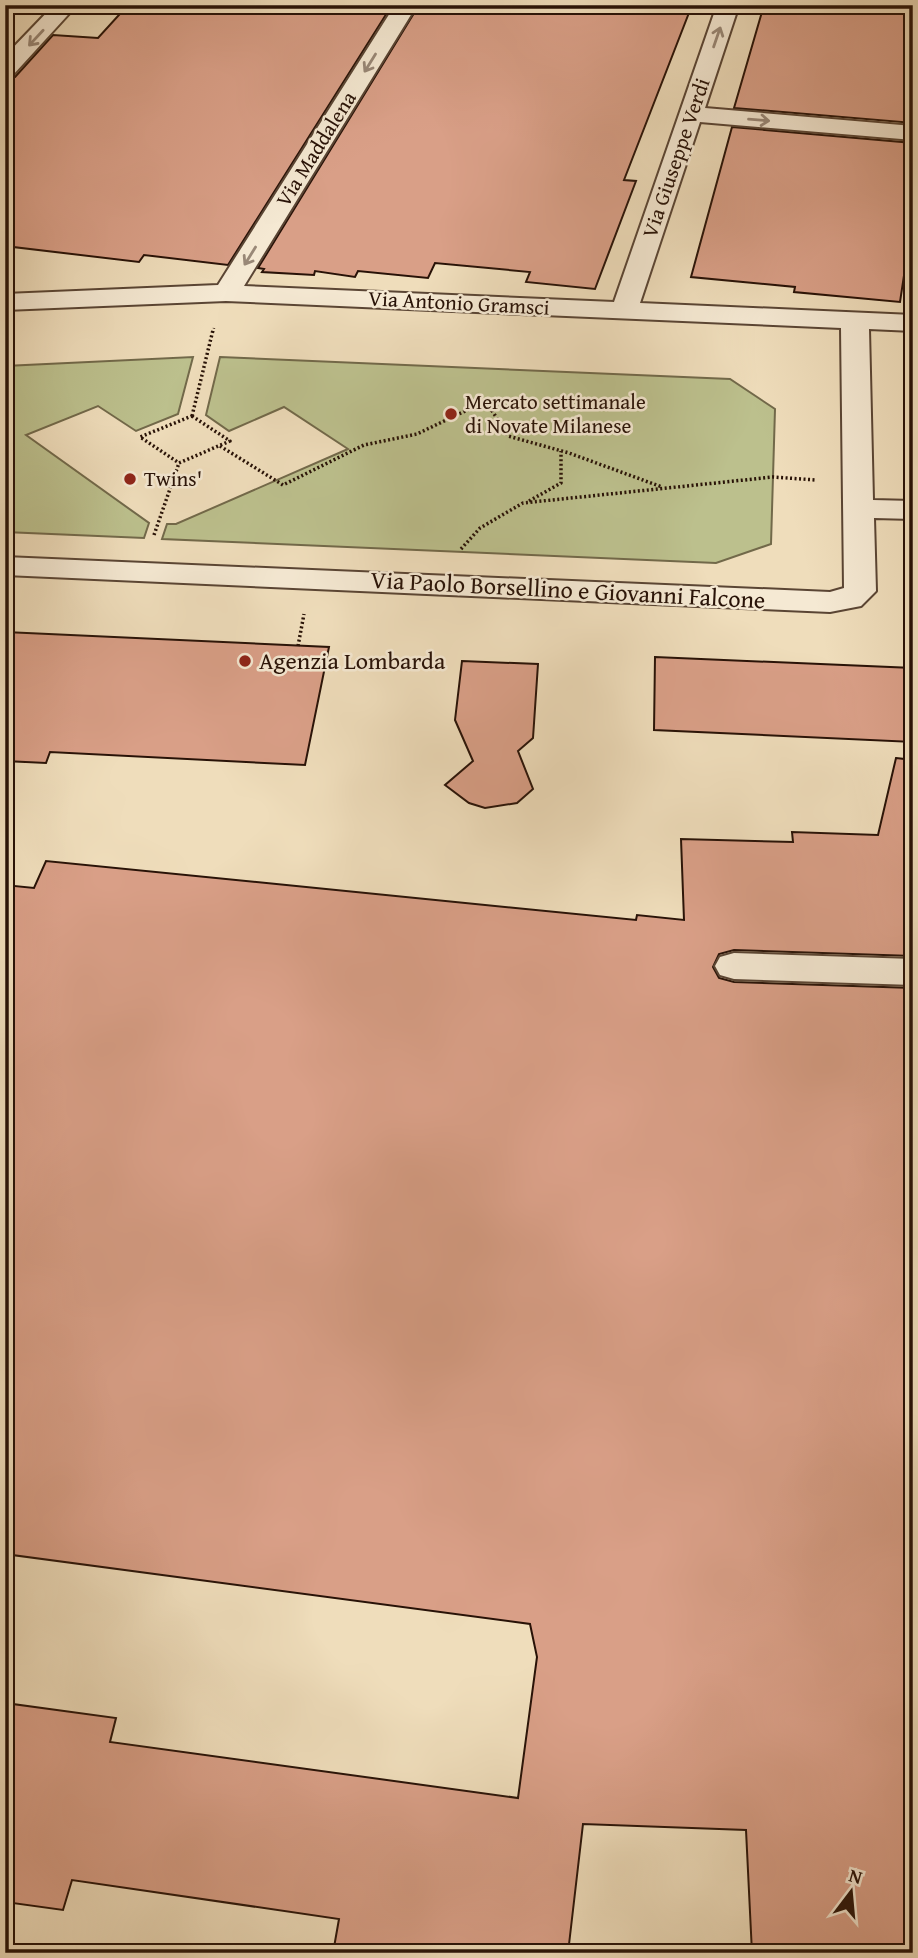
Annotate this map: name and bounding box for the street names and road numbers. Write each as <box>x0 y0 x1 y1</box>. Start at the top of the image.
street label: Via Giuseppe Verdi <box>634 74 717 242</box>
street label: Via Maddalena <box>268 85 364 213</box>
street label: Via Antonio Gramsci <box>368 282 550 323</box>
street label: Via Paolo Borsellino e Giovanni Falcone <box>370 562 766 617</box>

